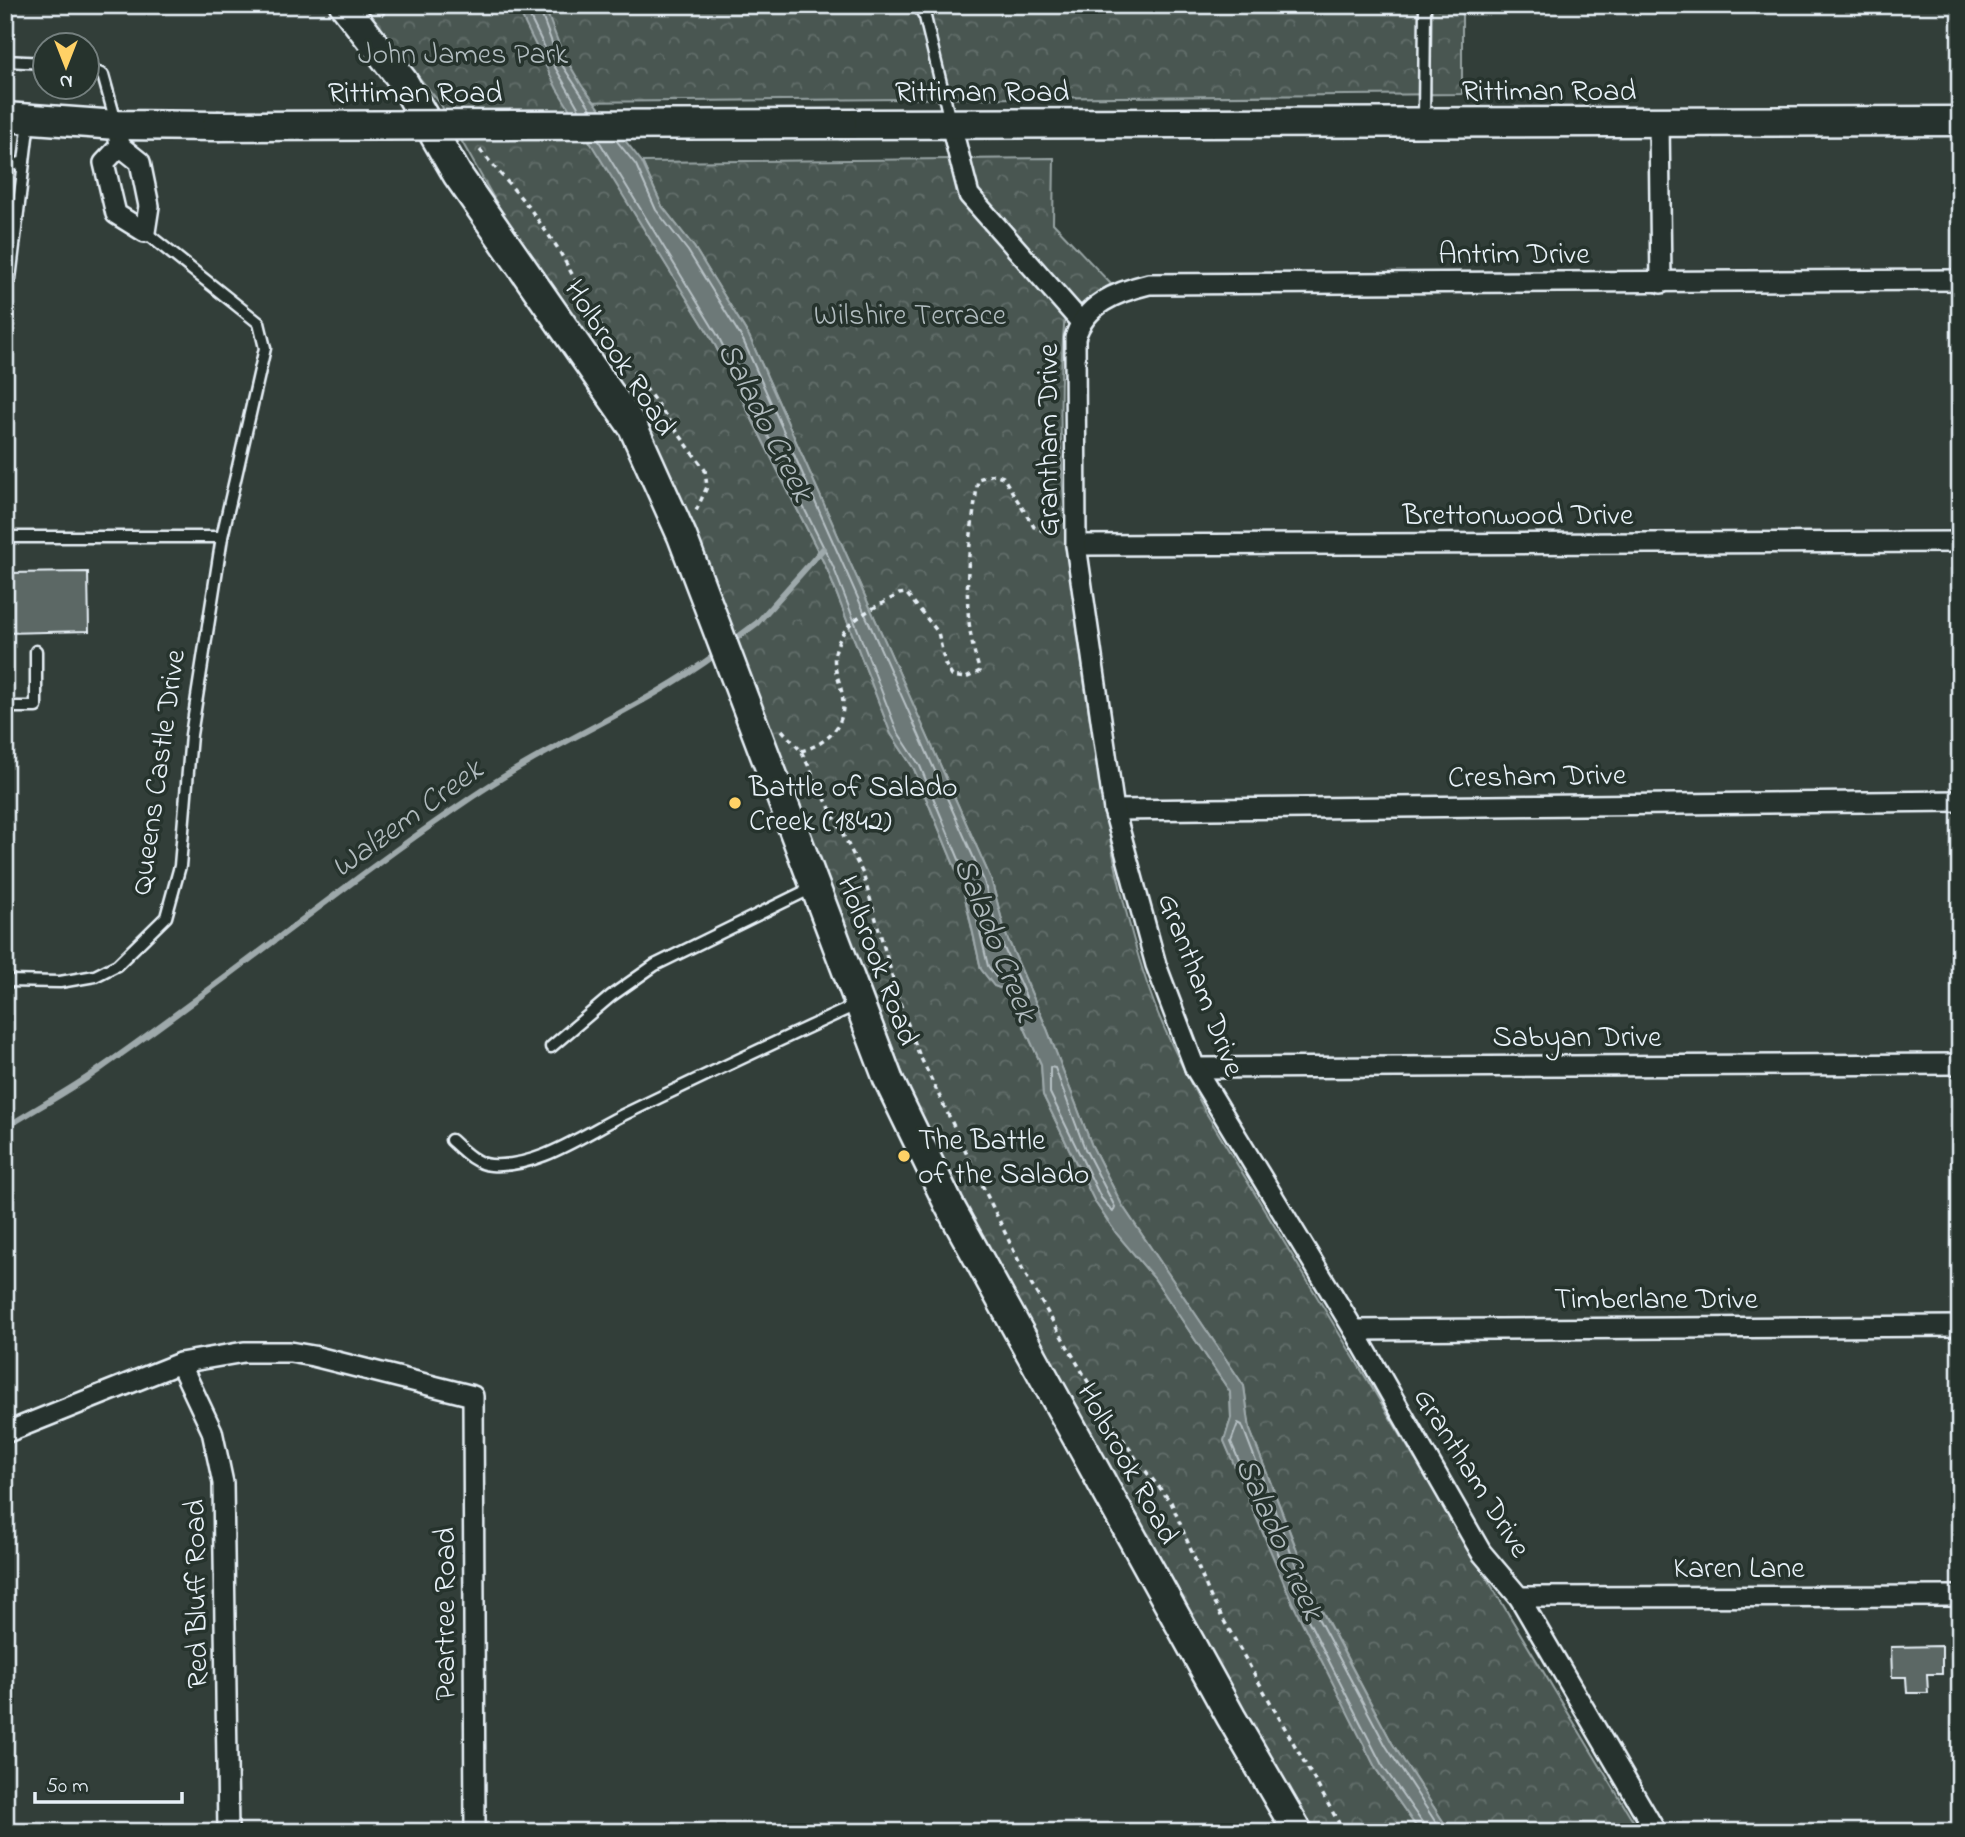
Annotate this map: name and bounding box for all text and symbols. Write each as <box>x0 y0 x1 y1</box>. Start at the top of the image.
north arrow <box>32 32 102 102</box>
park label: John James Park <box>358 34 569 78</box>
text: N <box>59 67 72 94</box>
street label: Rittiman Road <box>1462 71 1636 115</box>
street label: Rittiman Road <box>895 72 1069 116</box>
street label: Rittiman Road <box>328 73 502 117</box>
street label: Antrim Drive <box>1438 234 1590 278</box>
street label: Holbrook Road <box>551 272 686 446</box>
park label: Wilshire Terrace <box>814 295 1007 339</box>
water label: Salado Creek <box>704 335 825 512</box>
street label: Grantham Drive <box>1028 343 1072 537</box>
street label: Brettonwood Drive <box>1401 495 1634 539</box>
street label: Queens Castle Drive <box>121 646 199 898</box>
water label: Walzem Creek <box>322 747 496 891</box>
street label: Cresham Drive <box>1448 754 1627 802</box>
place label: Battle of Salado Creek (1842) <box>748 767 958 845</box>
marker: Battle of Salado Creek (1842) <box>727 795 743 811</box>
water label: Salado Creek <box>940 851 1049 1031</box>
street label: Holbrook Road <box>824 870 929 1052</box>
street label: Grantham Drive <box>1144 887 1255 1084</box>
street label: Sabyan Drive <box>1492 1017 1662 1061</box>
place label: The Battle of the Salado <box>918 1120 1089 1198</box>
marker: The Battle of the Salado <box>896 1148 912 1164</box>
street label: Timberlane Drive <box>1554 1279 1759 1323</box>
street label: Holbrook Road <box>1064 1376 1189 1553</box>
street label: Grantham Drive <box>1401 1380 1541 1568</box>
water label: Salado Creek <box>1221 1451 1335 1630</box>
street label: Red Bluff Road <box>174 1499 222 1689</box>
street label: Peartree Road <box>425 1527 469 1701</box>
street label: Karen Lane <box>1673 1548 1805 1592</box>
scale bar <box>35 1760 182 1804</box>
text: 50 m <box>46 1772 89 1802</box>

